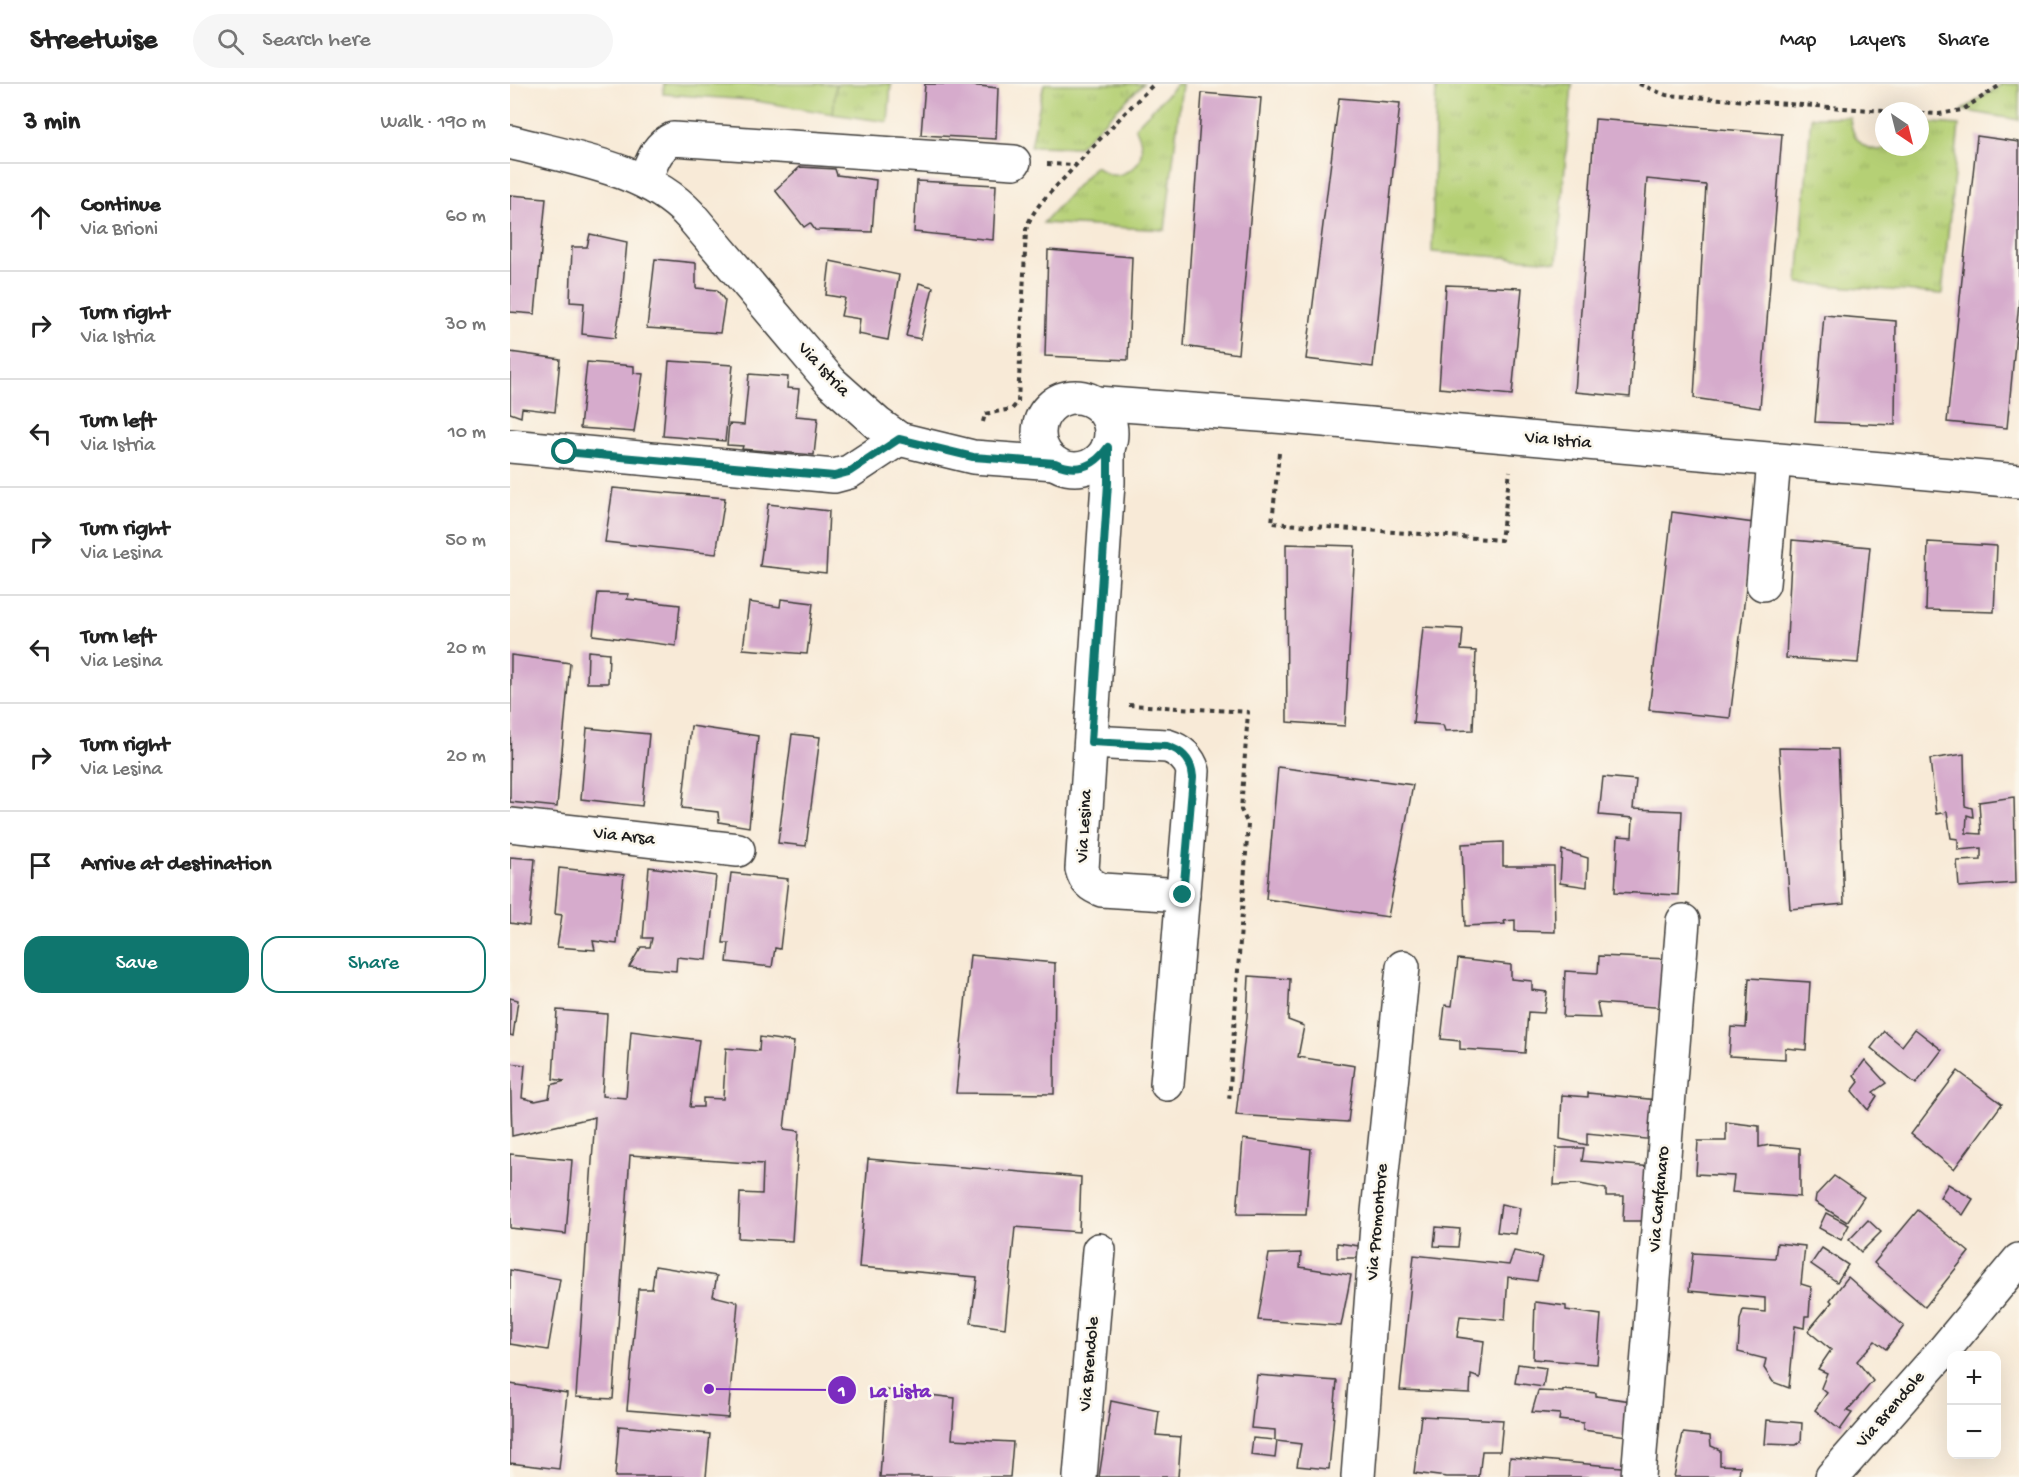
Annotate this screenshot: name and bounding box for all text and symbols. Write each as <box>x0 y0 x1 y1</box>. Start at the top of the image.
search box <box>193 14 613 68</box>
text: Streetwise <box>30 25 157 58</box>
icon: search <box>214 25 247 58</box>
text: Search here <box>262 28 371 54</box>
text: Map <box>1780 29 1816 54</box>
text: Layers <box>1849 29 1905 54</box>
text: Share <box>1938 29 1989 54</box>
north arrow <box>1875 102 1929 156</box>
text: 3 min <box>24 108 80 139</box>
text: Walk · 190 m <box>380 112 486 135</box>
text: Continue <box>81 193 161 219</box>
icon: ahead <box>24 201 57 234</box>
text: 60 m <box>446 206 486 229</box>
text: Via Brioni <box>81 219 158 242</box>
text: Turn right <box>81 301 169 327</box>
icon: right <box>24 309 57 342</box>
text: 30 m <box>445 314 486 337</box>
text: Via Istria <box>81 327 155 350</box>
street label: Via Istria <box>792 338 854 402</box>
text: Turn left <box>81 409 155 435</box>
icon: left <box>24 417 57 450</box>
text: 10 m <box>448 422 486 445</box>
street label: Via Istria <box>1523 428 1593 454</box>
text: Via Istria <box>81 435 155 458</box>
route start <box>551 438 577 464</box>
text: Turn right <box>81 517 169 543</box>
icon: right <box>24 525 57 558</box>
text: 50 m <box>445 530 486 553</box>
text: Via Lesina <box>81 543 162 566</box>
text: Turn left <box>81 625 155 651</box>
icon: left <box>24 633 57 666</box>
text: 20 m <box>446 638 486 661</box>
text: Via Lesina <box>81 651 162 674</box>
text: Turn right <box>81 733 169 759</box>
icon: right <box>24 741 57 774</box>
text: 20 m <box>446 746 486 769</box>
text: Via Lesina <box>81 759 162 782</box>
street label: Via Lesina <box>1073 788 1097 864</box>
street label: Via Arsa <box>591 823 657 851</box>
icon: arrive <box>24 849 57 882</box>
text: Arrive at destination <box>81 852 271 878</box>
route end <box>1169 881 1195 907</box>
button: Save <box>24 936 249 993</box>
button: Share <box>261 936 486 993</box>
street label: Via Canfanaro <box>1645 1145 1675 1254</box>
street label: Via Promontore <box>1362 1162 1394 1282</box>
street label: Via Brendole <box>1075 1315 1105 1413</box>
map controls <box>1947 1351 2001 1459</box>
button: + <box>1947 1351 2001 1405</box>
street label: Via Brendole <box>1851 1367 1930 1453</box>
callout: La Lista <box>827 1371 943 1409</box>
text: 1 <box>837 1382 846 1403</box>
text: La Lista <box>869 1382 932 1405</box>
button: − <box>1947 1405 2001 1459</box>

